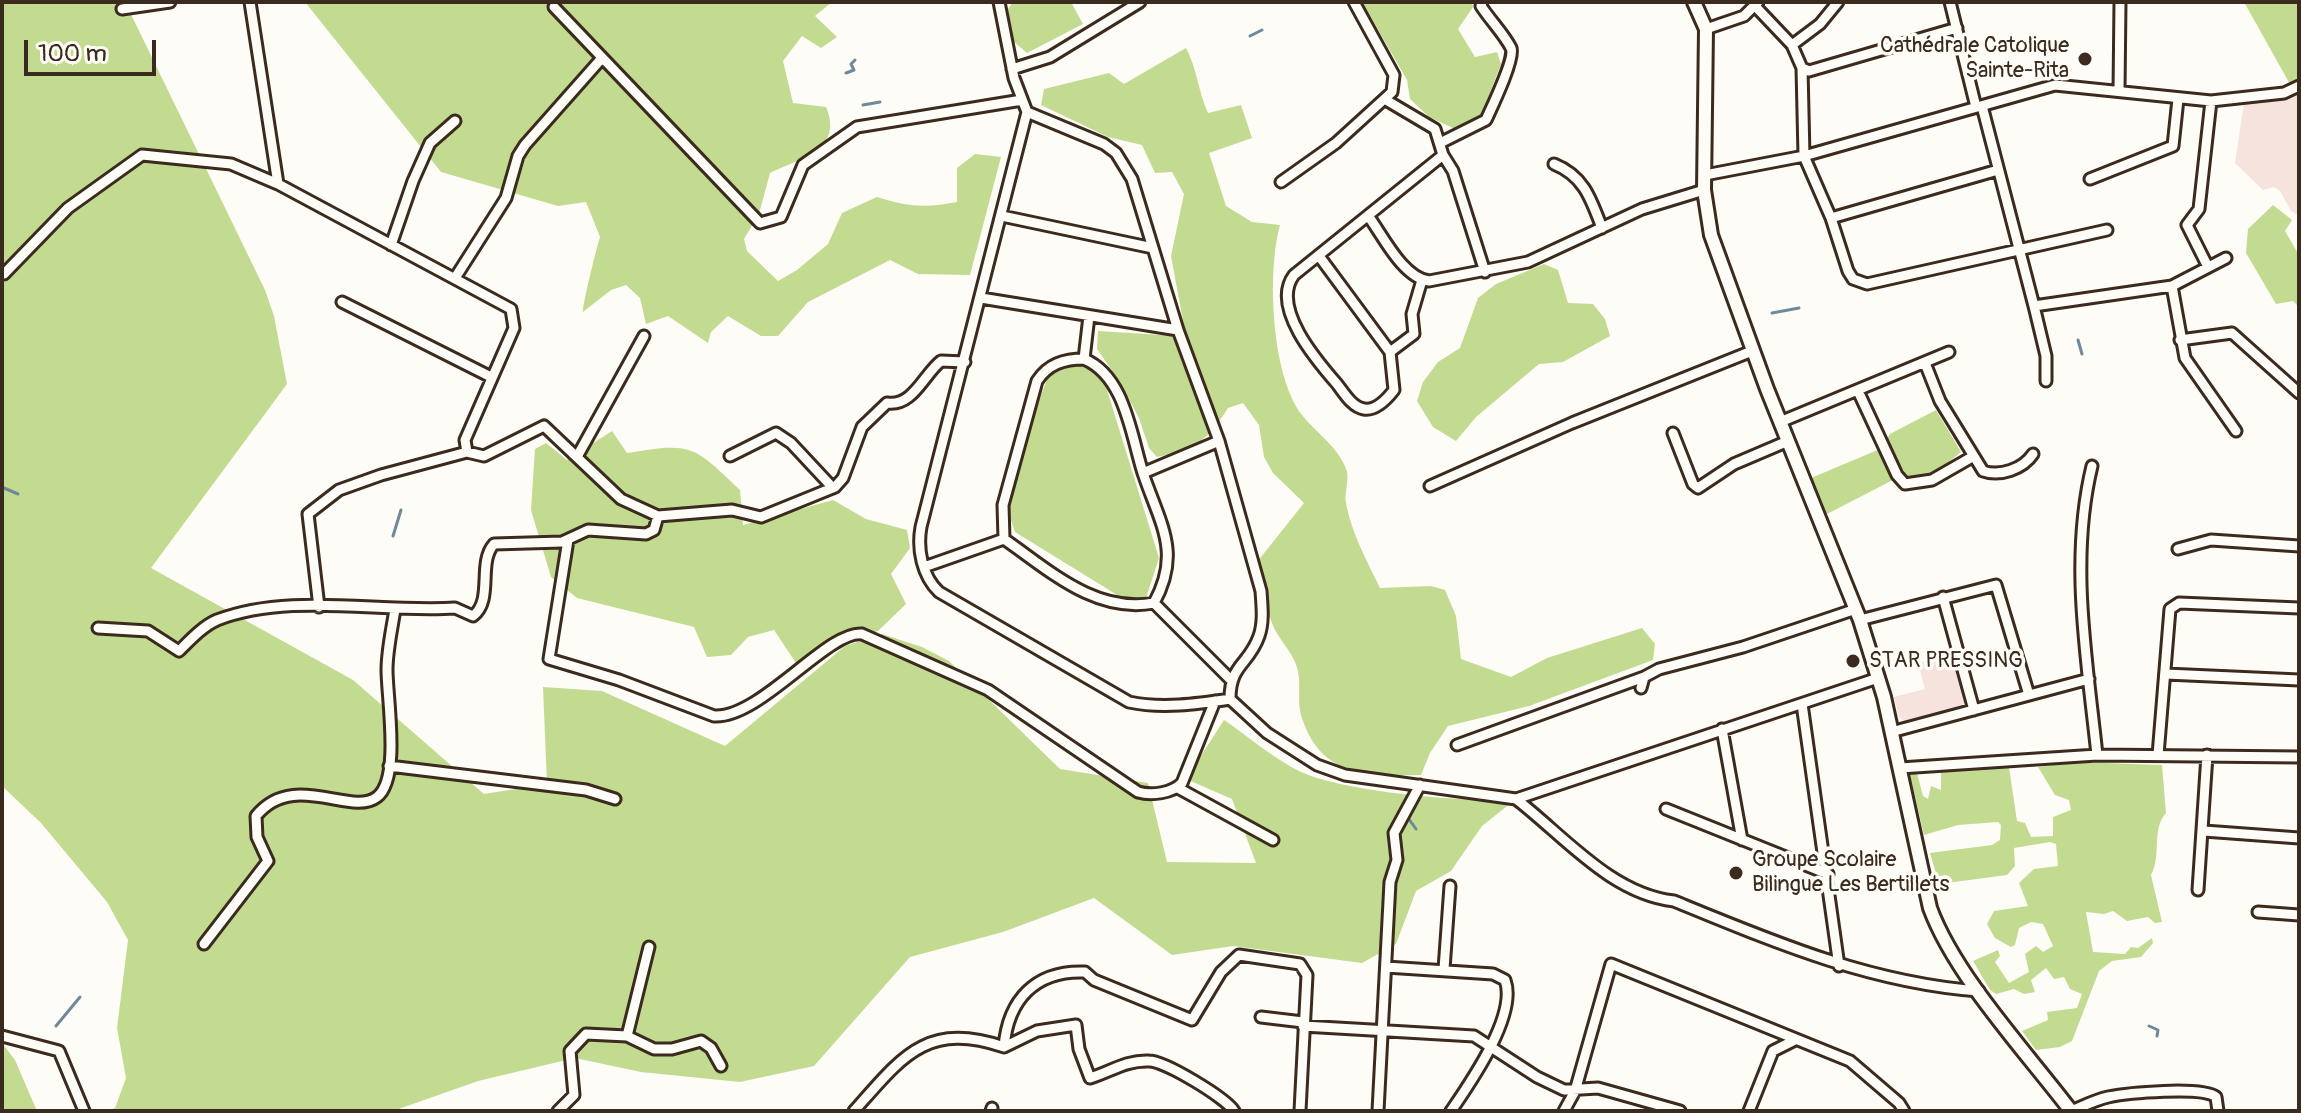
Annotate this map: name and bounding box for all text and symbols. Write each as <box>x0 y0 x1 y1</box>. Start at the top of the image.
scale bar <box>28 24 160 74</box>
place label: Cathédrale Catolique Sainte-Rita <box>1880 33 2069 84</box>
text: 100 m <box>38 39 107 68</box>
marker: Cathédrale Catolique Sainte-Rita <box>2076 50 2094 68</box>
place label: STAR PRESSING <box>1869 648 2023 674</box>
marker: STAR PRESSING <box>1844 652 1862 670</box>
place label: Groupe Scolaire Bilingue Les Bertillets <box>1752 847 1949 898</box>
marker: Groupe Scolaire Bilingue Les Bertillets <box>1727 864 1745 882</box>

